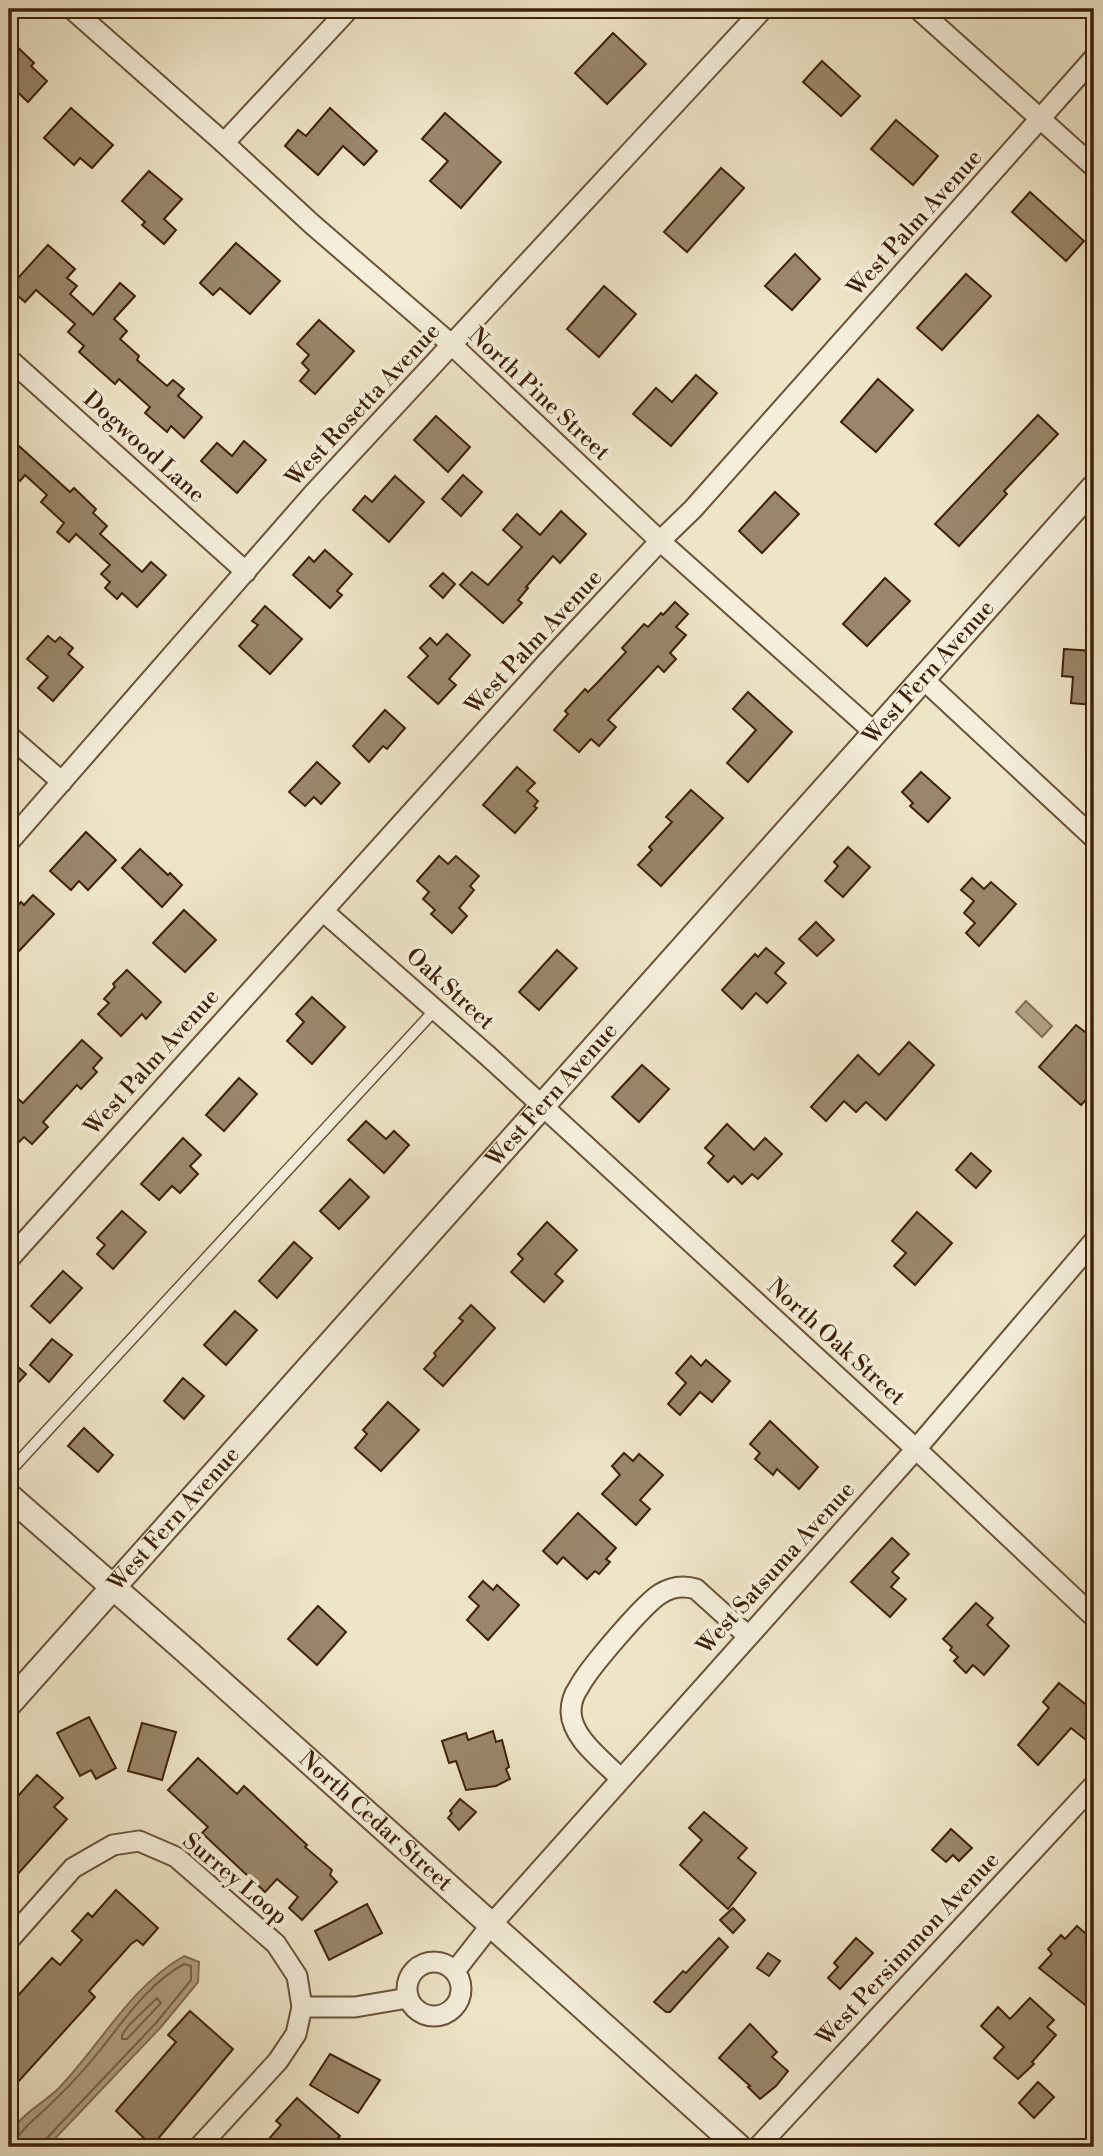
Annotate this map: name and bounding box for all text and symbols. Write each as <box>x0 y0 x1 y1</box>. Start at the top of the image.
street label: West Palm Avenue <box>841 144 988 303</box>
street label: West Rosetta Avenue <box>279 317 446 493</box>
street label: North Pine Street <box>463 321 615 467</box>
street label: Dogwood Lane <box>77 385 211 509</box>
street label: West Palm Avenue <box>459 564 608 721</box>
street label: West Fern Avenue <box>856 594 1000 751</box>
street label: Oak Street <box>400 942 500 1036</box>
street label: West Palm Avenue <box>78 983 225 1142</box>
street label: West Fern Avenue <box>480 1017 624 1174</box>
street label: North Oak Street <box>761 1273 911 1411</box>
street label: West Fern Avenue <box>102 1441 246 1598</box>
street label: West Satsuma Avenue <box>690 1476 861 1661</box>
street label: North Cedar Street <box>293 1745 458 1897</box>
street label: Surrey Loop <box>177 1827 293 1931</box>
street label: West Persimmon Avenue <box>810 1846 1005 2053</box>

